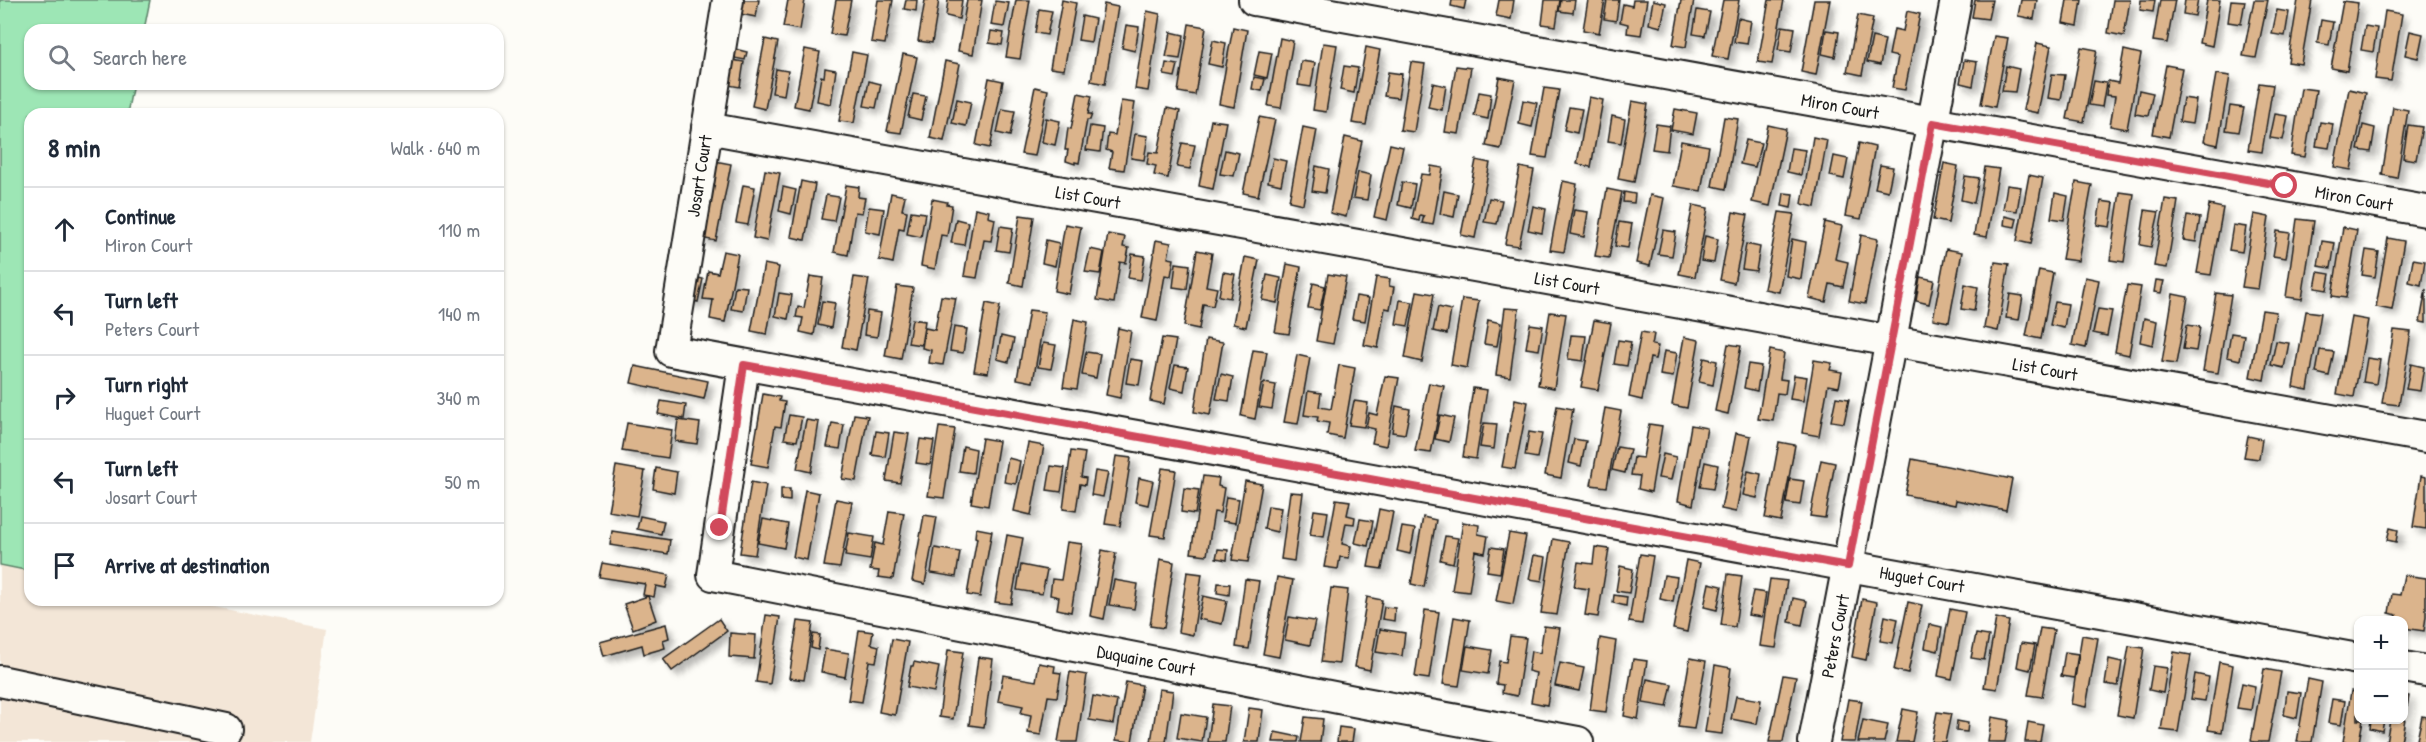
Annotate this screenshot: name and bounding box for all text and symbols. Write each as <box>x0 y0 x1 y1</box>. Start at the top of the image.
search box <box>24 24 504 90</box>
icon: search <box>45 41 78 74</box>
text: Search here <box>93 42 187 72</box>
street label: Miron Court <box>1799 87 1882 125</box>
text: 8 min <box>48 130 101 165</box>
street label: Josart Court <box>680 132 718 219</box>
text: Walk · 640 m <box>390 134 480 161</box>
route start <box>2271 172 2297 198</box>
street label: List Court <box>1054 179 1123 215</box>
street label: Miron Court <box>2313 179 2396 217</box>
text: Continue <box>105 201 176 231</box>
icon: ahead <box>48 213 81 246</box>
text: 110 m <box>438 216 480 243</box>
text: Miron Court <box>105 231 192 258</box>
street label: List Court <box>1533 265 1602 301</box>
text: Turn left <box>105 285 178 315</box>
icon: left <box>48 297 81 330</box>
text: 140 m <box>438 300 480 327</box>
text: Peters Court <box>105 315 199 342</box>
street label: List Court <box>2011 351 2080 387</box>
text: Turn right <box>105 369 188 399</box>
icon: right <box>48 381 81 414</box>
text: 340 m <box>436 384 480 411</box>
text: Huguet Court <box>105 399 200 426</box>
text: Turn left <box>105 453 178 483</box>
icon: left <box>48 465 81 498</box>
text: 50 m <box>444 468 480 495</box>
text: Josart Court <box>105 483 197 510</box>
route end <box>706 514 732 540</box>
icon: arrive <box>48 549 81 582</box>
text: Arrive at destination <box>105 550 270 580</box>
street label: Huguet Court <box>1878 559 1967 599</box>
street label: Peters Court <box>1815 591 1855 680</box>
map controls <box>2354 616 2408 724</box>
button: + <box>2354 616 2408 670</box>
street label: Duquaine Court <box>1095 638 1198 682</box>
button: − <box>2354 670 2408 724</box>

